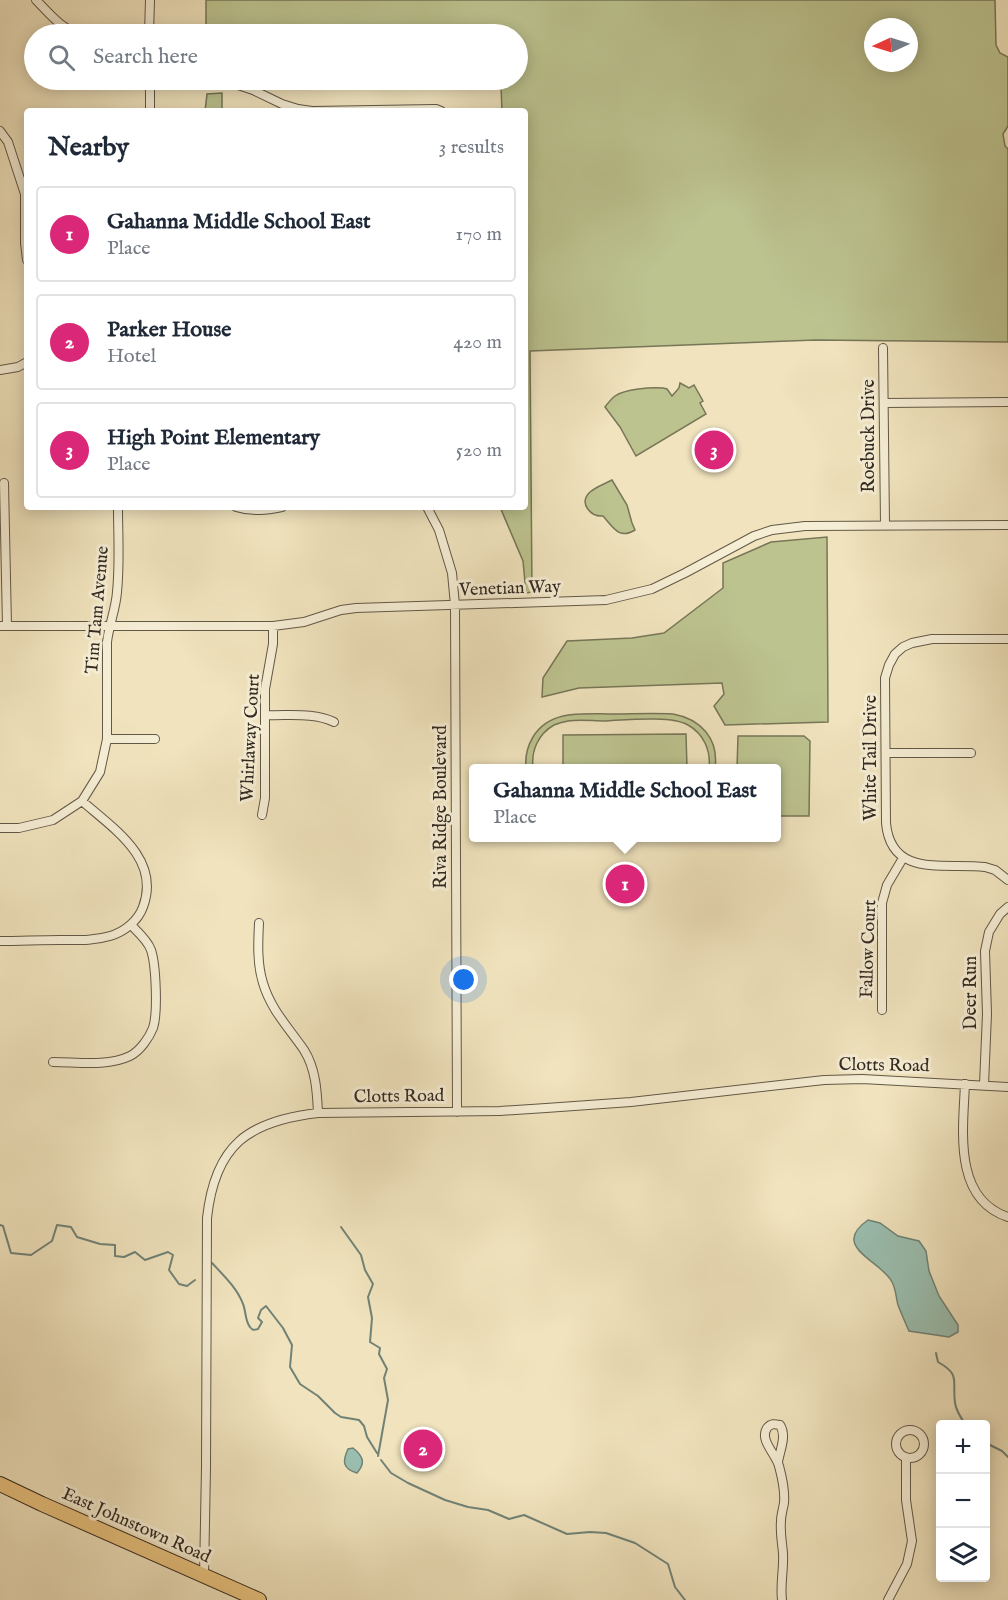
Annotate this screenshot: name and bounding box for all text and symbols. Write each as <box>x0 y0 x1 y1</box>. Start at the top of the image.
north arrow <box>864 18 918 72</box>
search box <box>24 24 528 90</box>
icon: search <box>45 41 78 74</box>
text: Search here <box>93 43 198 71</box>
text: Nearby <box>48 131 129 164</box>
text: 3 results <box>439 135 504 160</box>
text: Gahanna Middle School East <box>107 208 371 236</box>
text: 1 <box>66 222 73 247</box>
text: 170 m <box>456 222 502 247</box>
text: Place <box>107 236 150 261</box>
text: Parker House <box>107 316 231 344</box>
text: 2 <box>65 330 74 355</box>
text: 420 m <box>453 330 502 355</box>
text: Hotel <box>107 344 156 369</box>
street label: Roebuck Drive <box>858 379 881 493</box>
text: High Point Elementary <box>107 424 320 452</box>
pin: 3 <box>694 428 734 472</box>
text: 3 <box>66 438 73 463</box>
text: 520 m <box>456 438 502 463</box>
text: Place <box>107 452 150 477</box>
street label: Tim Tam Avenue <box>81 545 115 675</box>
street label: Venetian Way <box>458 576 561 602</box>
street label: Whirlaway Court <box>236 673 266 803</box>
street label: White Tail Drive <box>860 695 883 821</box>
street label: Riva Ridge Boulevard <box>430 725 453 889</box>
popup <box>469 764 781 842</box>
text: Gahanna Middle School East <box>493 777 757 805</box>
text: Place <box>493 805 537 830</box>
pin: 1 <box>606 862 644 906</box>
street label: Fallow Court <box>856 899 882 999</box>
street label: Deer Run <box>960 956 983 1030</box>
your location <box>449 965 478 994</box>
street label: Clotts Road <box>838 1054 930 1078</box>
street label: Clotts Road <box>353 1085 445 1109</box>
map controls <box>936 1420 990 1582</box>
button: + <box>936 1420 990 1474</box>
pin: 2 <box>404 1426 442 1472</box>
button: − <box>936 1474 990 1528</box>
street label: East Johnstown Road <box>58 1483 214 1569</box>
button: layers <box>936 1528 990 1582</box>

